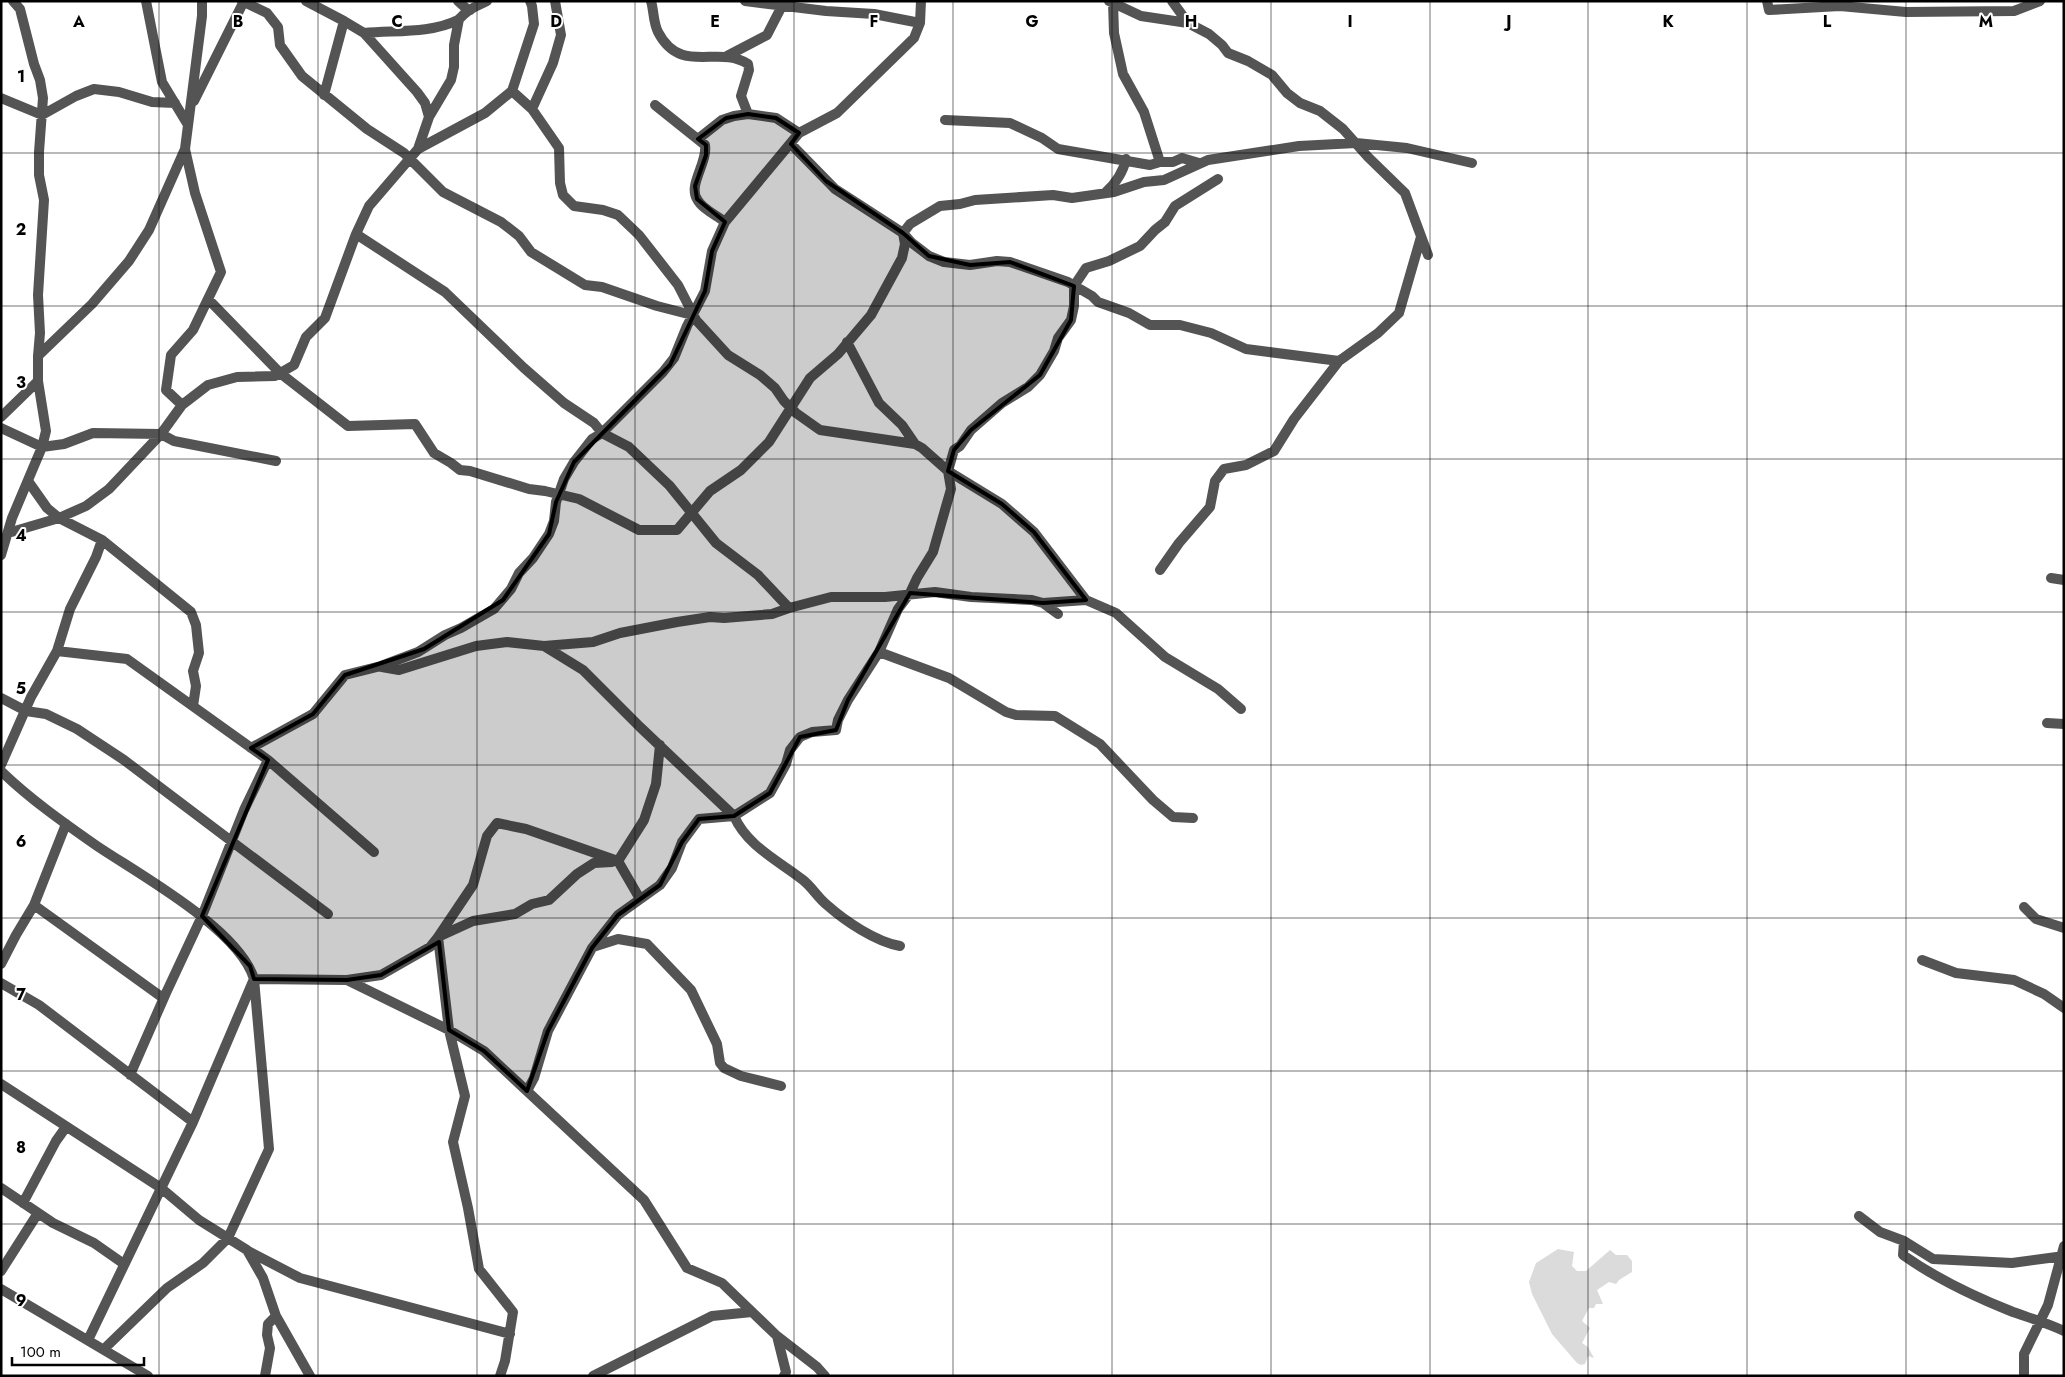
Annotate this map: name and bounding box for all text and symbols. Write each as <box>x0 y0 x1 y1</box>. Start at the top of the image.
text: A <box>72 10 85 33</box>
text: B <box>233 10 243 33</box>
text: C <box>391 10 403 33</box>
text: D <box>550 10 562 33</box>
text: E <box>710 10 720 33</box>
text: F <box>870 10 878 33</box>
text: G <box>1025 10 1039 33</box>
text: H <box>1185 10 1197 33</box>
text: I <box>1347 10 1353 33</box>
text: J <box>1503 10 1512 33</box>
text: K <box>1662 10 1674 33</box>
text: L <box>1823 10 1832 33</box>
text: M <box>1979 10 1993 33</box>
text: 1 <box>17 65 25 88</box>
text: 2 <box>16 218 26 241</box>
text: 3 <box>16 371 26 394</box>
text: 4 <box>15 524 27 547</box>
text: 5 <box>16 677 26 700</box>
text: 6 <box>16 830 26 853</box>
text: 7 <box>16 983 26 1006</box>
text: 8 <box>16 1136 26 1159</box>
text: 9 <box>16 1289 26 1312</box>
scale bar <box>12 1334 145 1366</box>
text: 100 m <box>20 1341 61 1363</box>

